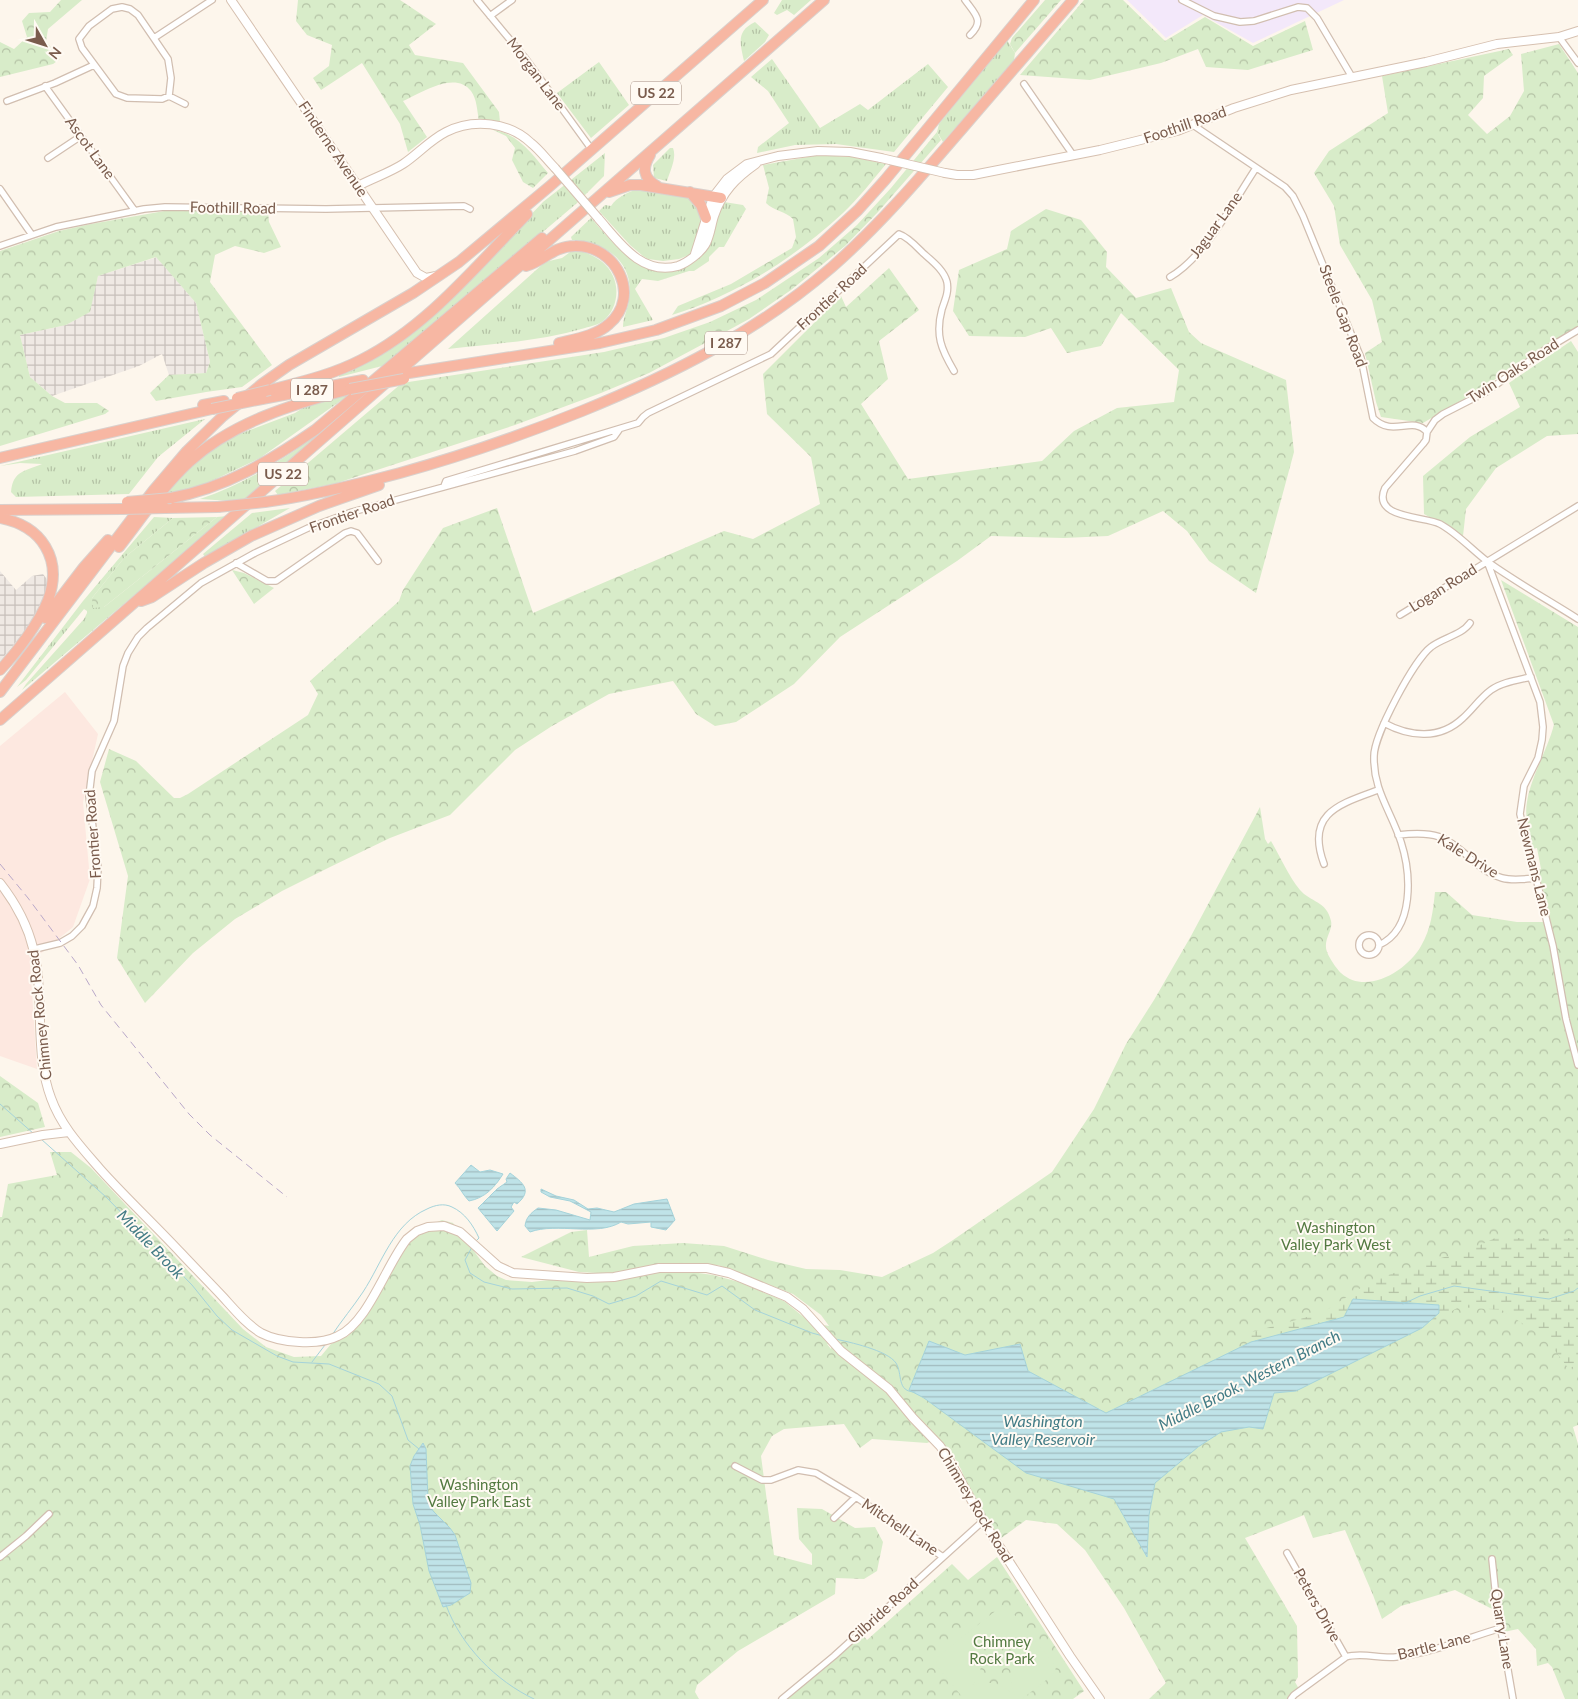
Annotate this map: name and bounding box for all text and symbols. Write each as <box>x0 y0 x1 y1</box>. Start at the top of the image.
north arrow <box>20 20 70 70</box>
street label: Morgan Lane <box>504 33 570 113</box>
text: N <box>45 44 65 63</box>
road number: US 22 <box>631 82 681 105</box>
street label: Finderne Avenue <box>295 97 373 200</box>
street label: Foothill Road <box>1141 102 1228 147</box>
street label: Ascot Lane <box>62 113 120 182</box>
street label: Jaguar Lane <box>1185 188 1245 261</box>
street label: Foothill Road <box>190 197 276 217</box>
street label: Frontier Road <box>793 259 870 333</box>
street label: Steele Gap Road <box>1316 262 1372 369</box>
road number: I 287 <box>705 332 747 354</box>
street label: Twin Oaks Road <box>1463 334 1562 406</box>
road number: I 287 <box>291 378 333 402</box>
road number: US 22 <box>258 462 308 486</box>
street label: Frontier Road <box>307 490 397 536</box>
street label: Logan Road <box>1405 559 1480 615</box>
street label: Frontier Road <box>80 789 104 879</box>
street label: Newmans Lane <box>1514 816 1556 918</box>
street label: Kale Drive <box>1435 829 1502 881</box>
street label: Chimney Rock Road <box>23 949 55 1081</box>
water label: Middle Brook <box>114 1205 189 1282</box>
park label: Washington Valley Park West <box>1281 1218 1392 1253</box>
water label: Middle Brook, Western Branch <box>1155 1325 1343 1434</box>
water label: Washington Valley Reservoir <box>991 1411 1095 1448</box>
street label: Chimney Rock Road <box>934 1444 1017 1565</box>
park label: Washington Valley Park East <box>427 1475 531 1510</box>
street label: Mitchell Lane <box>859 1494 942 1558</box>
street label: Peters Drive <box>1290 1565 1345 1644</box>
street label: Gilbride Road <box>843 1574 921 1647</box>
street label: Quarry Lane <box>1488 1587 1518 1670</box>
street label: Bartle Lane <box>1395 1627 1472 1663</box>
park label: Chimney Rock Park <box>969 1632 1035 1667</box>

